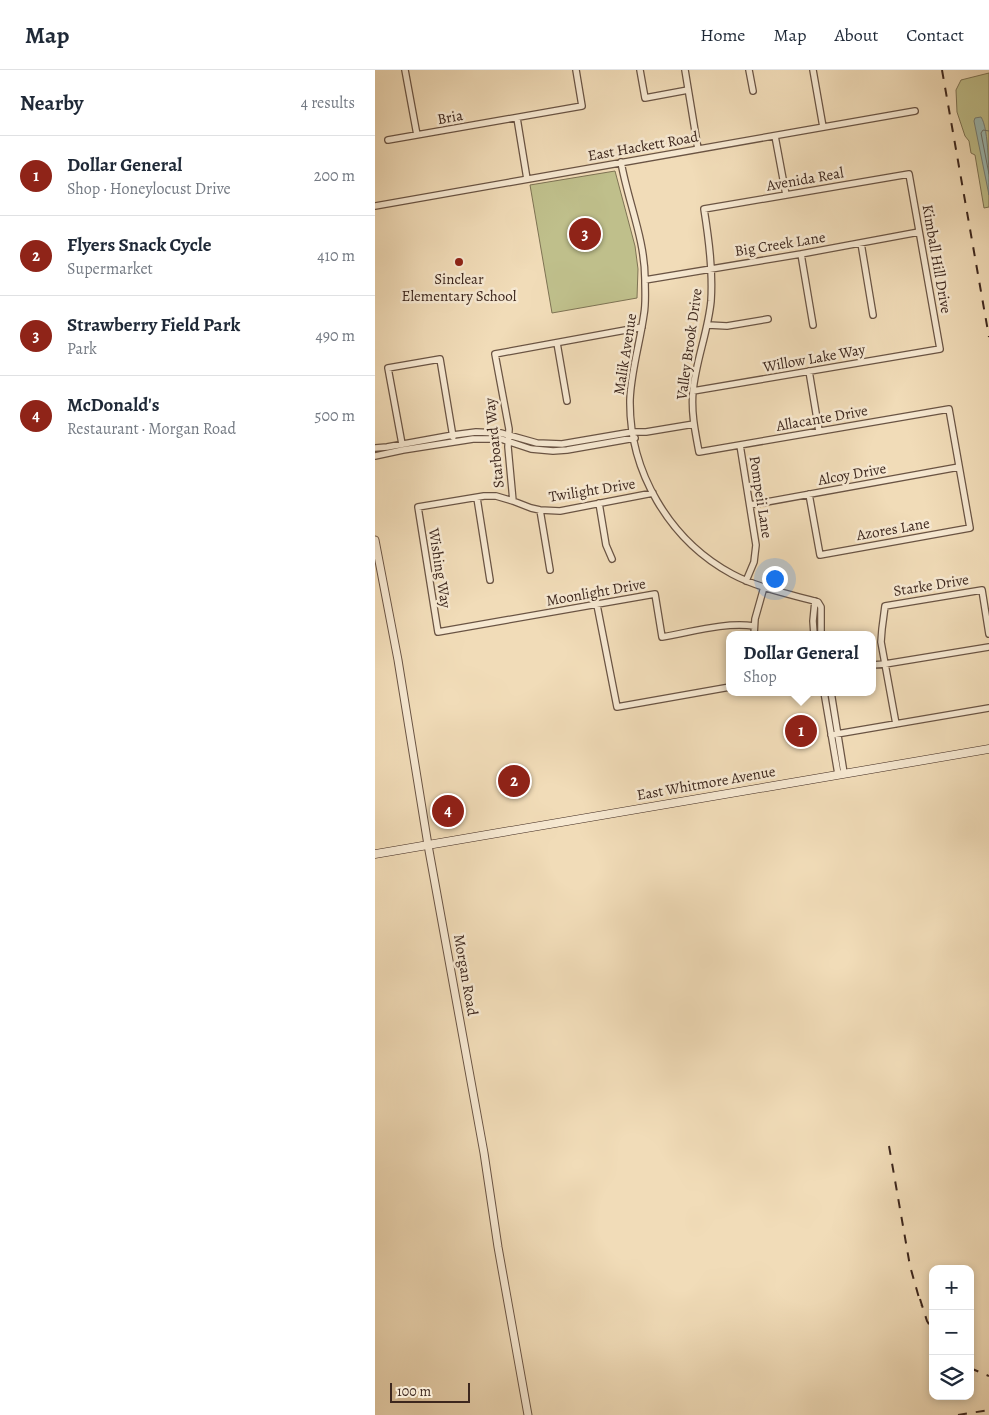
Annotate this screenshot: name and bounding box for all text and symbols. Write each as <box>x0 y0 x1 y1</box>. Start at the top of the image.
text: Map <box>25 19 69 51</box>
text: Home <box>700 23 745 47</box>
text: Map <box>773 23 806 47</box>
text: About <box>834 23 878 47</box>
text: Contact <box>906 23 964 47</box>
text: Nearby <box>20 89 83 117</box>
text: 4 results <box>301 92 355 114</box>
street label: Bria <box>436 105 464 129</box>
street label: East Hackett Road <box>586 126 701 166</box>
text: Dollar General <box>67 152 182 178</box>
street label: Avenida Real <box>764 162 846 196</box>
text: 1 <box>33 165 39 187</box>
text: 200 m <box>314 165 355 187</box>
text: Shop · Honeylocust Drive <box>67 178 231 200</box>
street label: Kimball Hill Drive <box>918 203 956 315</box>
pin: 3 <box>569 215 601 253</box>
street label: Big Creek Lane <box>733 227 827 261</box>
text: Flyers Snack Cycle <box>67 232 212 258</box>
text: 2 <box>32 245 40 267</box>
text: 410 m <box>317 245 355 267</box>
marker: Sinclear Elementary School <box>453 256 465 268</box>
text: Supermarket <box>67 258 153 280</box>
place label: Sinclear Elementary School <box>402 269 517 306</box>
street label: Valley Brook Drive <box>671 287 707 402</box>
street label: Malik Avenue <box>609 311 641 396</box>
text: Strawberry Field Park <box>67 312 240 338</box>
text: 3 <box>33 325 39 347</box>
text: 490 m <box>315 325 355 347</box>
text: Park <box>67 338 97 360</box>
street label: Willow Lake Way <box>760 339 867 377</box>
text: McDonald's <box>67 392 159 418</box>
street label: Starboard Way <box>479 397 509 489</box>
street label: Allacante Drive <box>774 400 870 436</box>
text: 4 <box>32 405 40 427</box>
text: 500 m <box>315 405 355 427</box>
text: Restaurant · Morgan Road <box>67 418 236 440</box>
street label: Pompeii Lane <box>745 454 777 540</box>
street label: Alcoy Drive <box>815 458 888 490</box>
street label: Twilight Drive <box>547 473 637 507</box>
street label: Azores Lane <box>854 513 931 545</box>
street label: Wishing Way <box>424 526 456 610</box>
your location <box>762 566 788 592</box>
street label: Starke Drive <box>892 569 970 601</box>
street label: Moonlight Drive <box>545 573 648 611</box>
popup <box>726 631 876 696</box>
text: Dollar General <box>743 640 859 666</box>
text: Shop <box>743 666 777 688</box>
pin: 1 <box>785 712 817 750</box>
street label: East Whitmore Avenue <box>635 761 777 805</box>
pin: 2 <box>498 762 530 800</box>
pin: 4 <box>432 792 464 830</box>
street label: Morgan Road <box>449 933 483 1018</box>
map controls <box>929 1265 974 1400</box>
button: + <box>929 1265 974 1310</box>
button: − <box>929 1310 974 1355</box>
button: layers <box>929 1355 974 1400</box>
scale bar <box>390 1380 470 1403</box>
text: 100 m <box>397 1382 431 1401</box>

